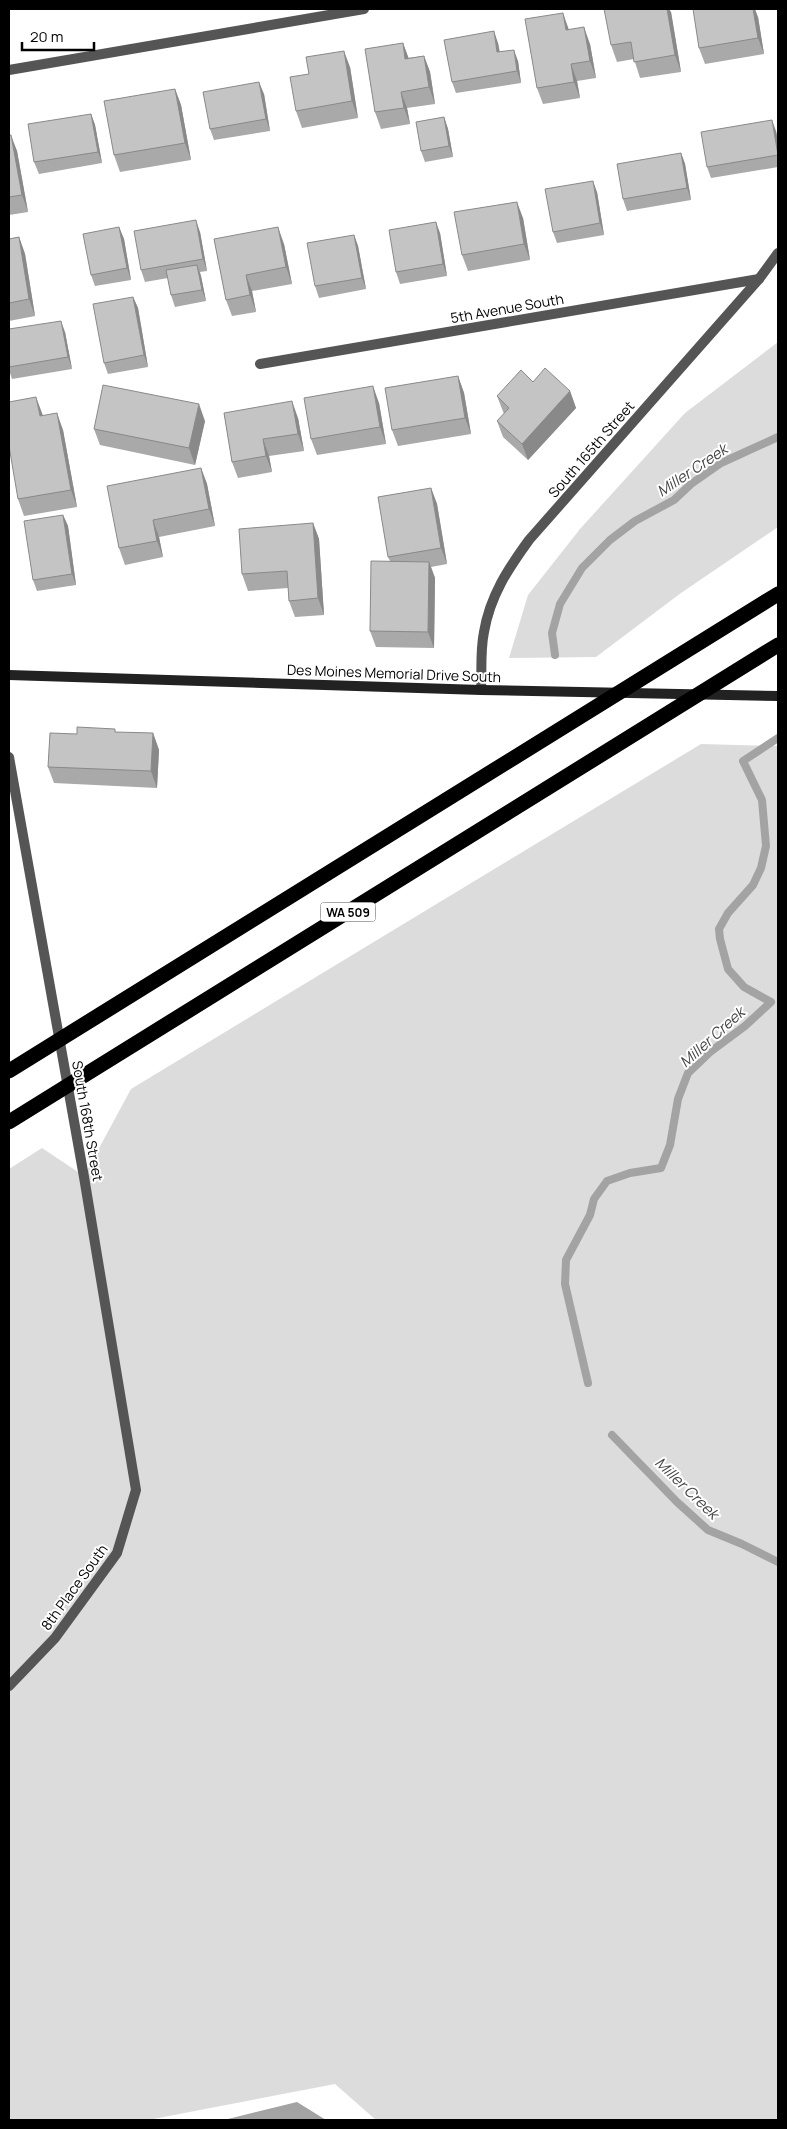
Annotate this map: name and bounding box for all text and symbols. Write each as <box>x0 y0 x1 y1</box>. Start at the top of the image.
scale bar <box>22 20 95 52</box>
text: 20 m <box>30 26 63 47</box>
street label: 5th Avenue South <box>449 289 565 327</box>
street label: South 165th Street <box>544 396 638 501</box>
water label: Miller Creek <box>652 437 734 501</box>
street label: Des Moines Memorial Drive South <box>287 660 501 686</box>
road number: WA 509 <box>320 902 376 922</box>
water label: Miller Creek <box>675 1000 751 1072</box>
street label: South 168th Street <box>68 1059 108 1183</box>
water label: Miller Creek <box>650 1452 725 1526</box>
street label: 8th Place South <box>36 1540 112 1634</box>

